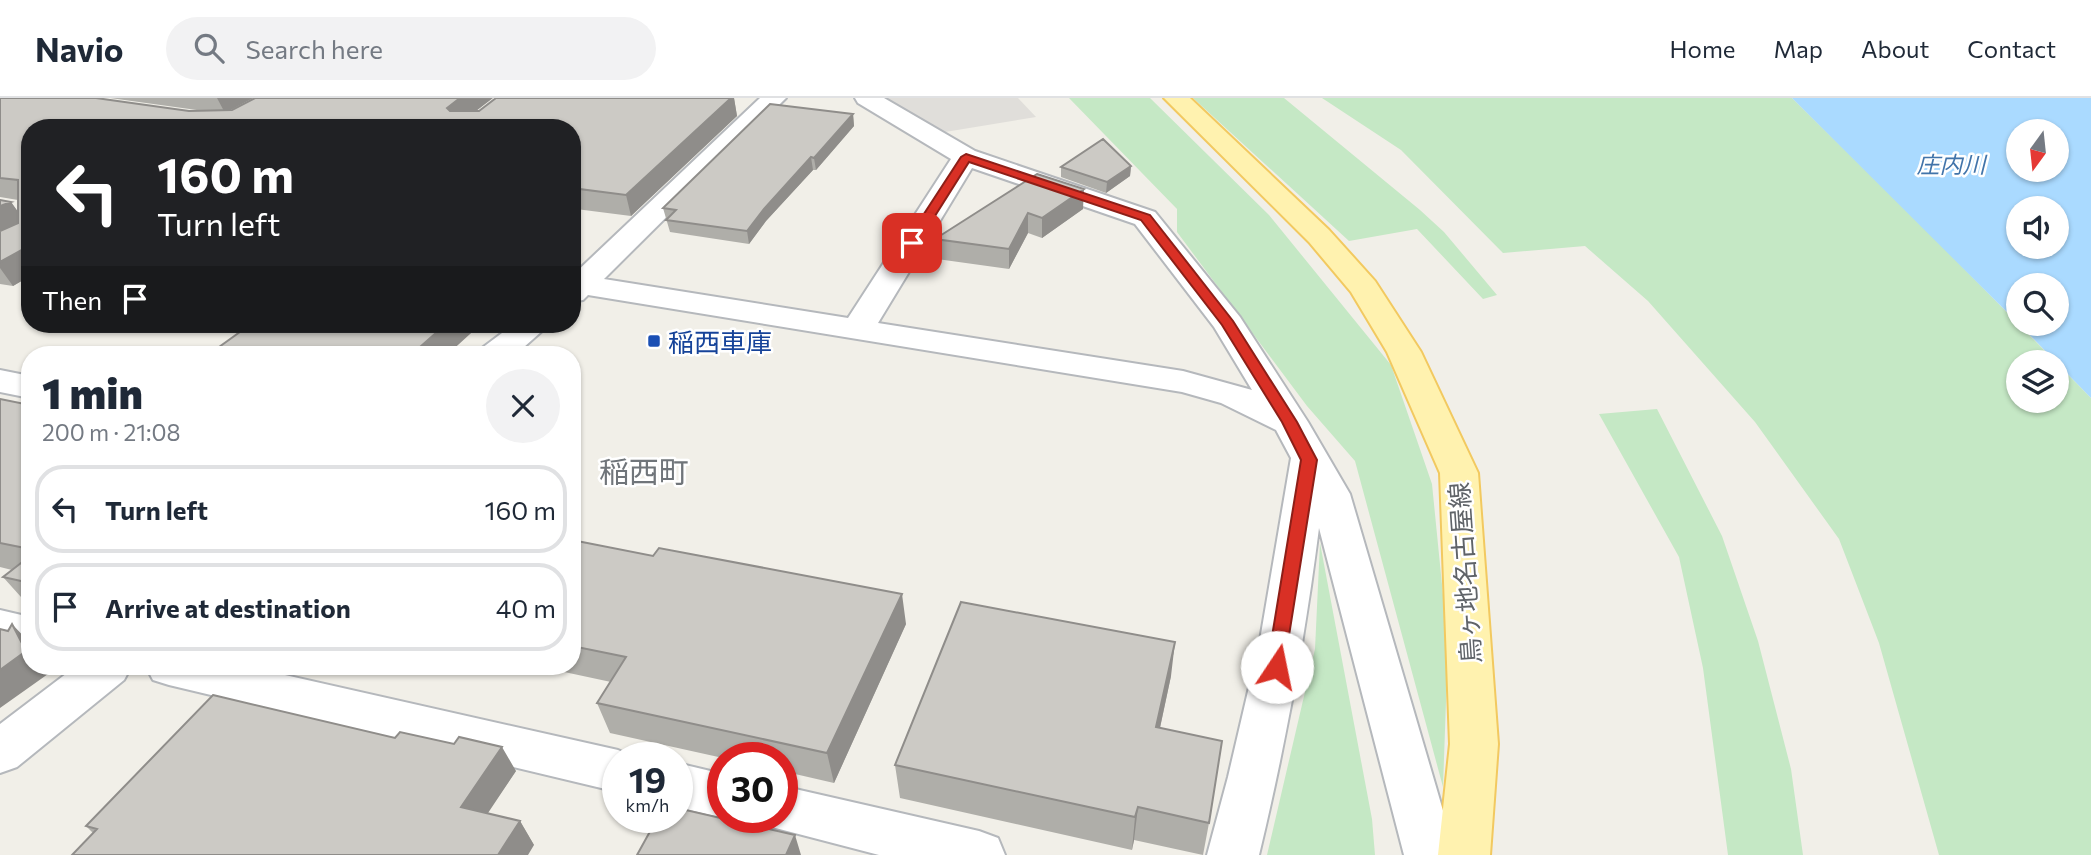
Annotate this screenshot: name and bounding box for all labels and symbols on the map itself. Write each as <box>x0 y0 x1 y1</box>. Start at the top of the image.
north arrow <box>2006 119 2068 182</box>
water label: 庄内川 <box>1917 150 1989 178</box>
pin <box>882 213 942 273</box>
place label: 稲西車庫 <box>668 326 772 357</box>
marker: 稲西車庫 <box>646 333 662 349</box>
district label: 稲西町 <box>599 452 689 489</box>
street label: 鳥ヶ地名古屋線 <box>1442 481 1486 665</box>
position arrow <box>1240 630 1314 704</box>
speed limit sign: 30 <box>707 742 798 833</box>

